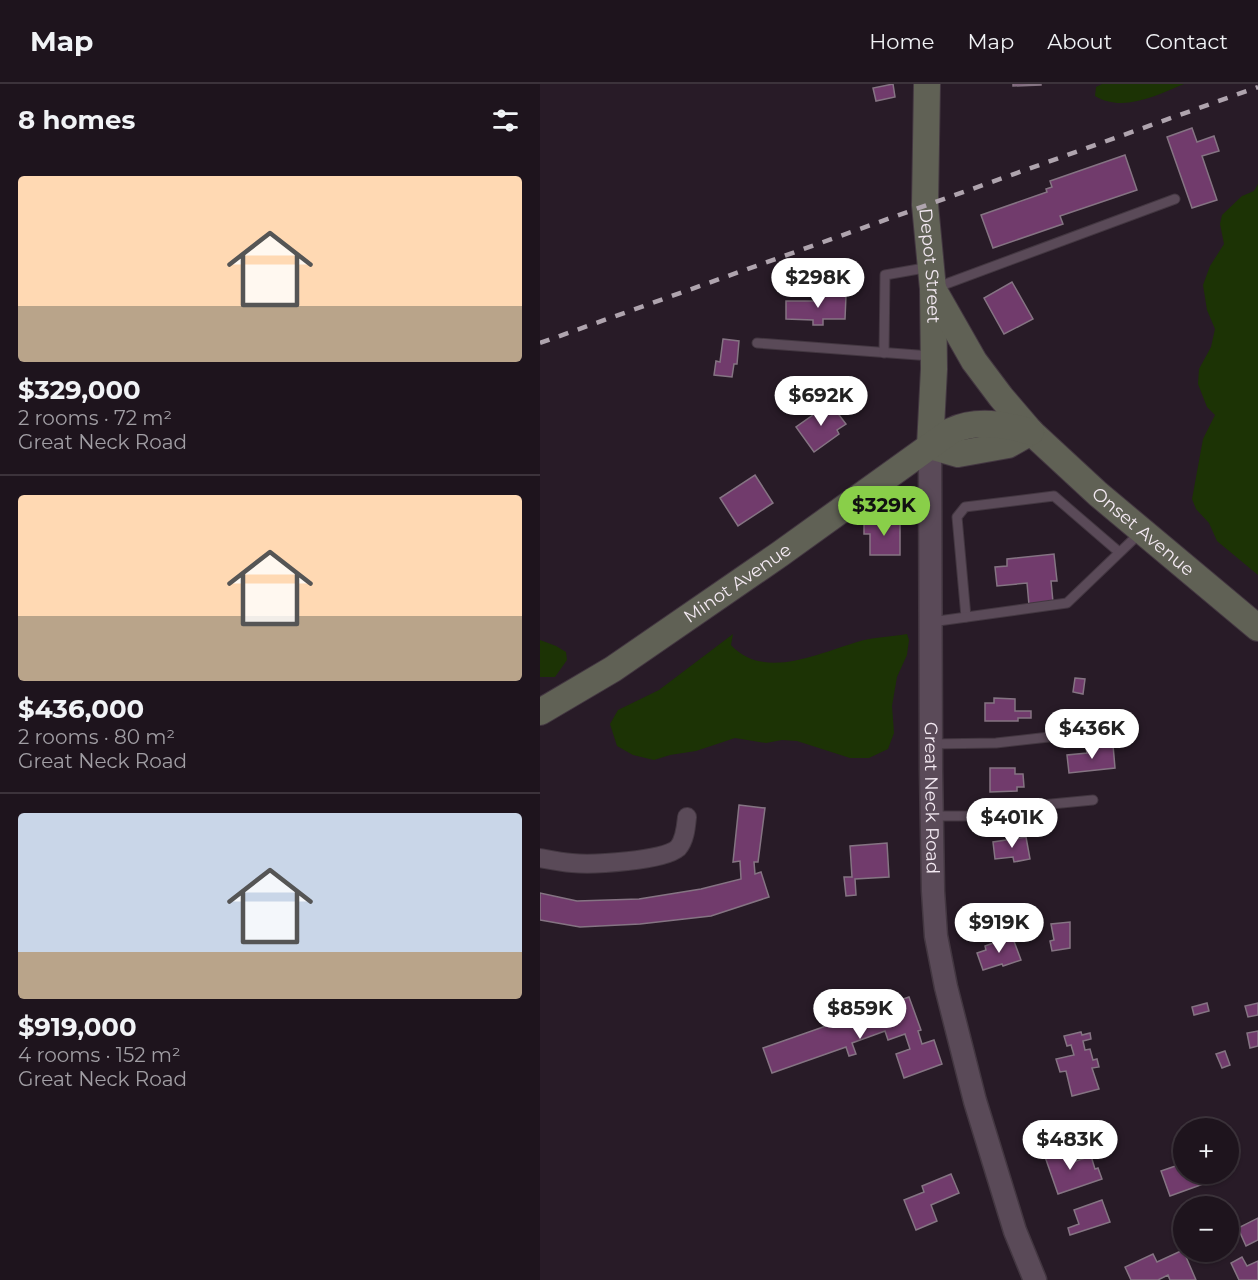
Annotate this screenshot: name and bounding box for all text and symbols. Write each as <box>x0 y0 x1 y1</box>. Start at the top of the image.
text: Map <box>30 24 93 58</box>
text: Home <box>869 29 934 54</box>
text: Map <box>967 29 1014 54</box>
text: About <box>1047 29 1112 54</box>
text: Contact <box>1145 29 1228 54</box>
text: 8 homes <box>18 104 135 136</box>
icon: filters <box>489 104 522 137</box>
street label: Depot Street <box>914 207 944 324</box>
icon: home <box>216 215 324 323</box>
pin: $298K <box>776 258 860 309</box>
text: $298K <box>785 265 851 289</box>
text: $329,000 <box>18 374 141 406</box>
pin: $692K <box>779 376 863 427</box>
text: $692K <box>789 383 853 407</box>
text: 2 rooms · 72 m² <box>18 406 172 430</box>
text: Great Neck Road <box>18 430 187 454</box>
street label: Onset Avenue <box>1087 483 1199 581</box>
pin: $329K <box>842 486 926 537</box>
text: $329K <box>852 493 916 517</box>
icon: home <box>216 534 324 642</box>
street label: Minot Avenue <box>680 538 796 628</box>
text: $436,000 <box>18 693 144 725</box>
pin: $436K <box>1050 709 1134 760</box>
text: $436K <box>1059 716 1125 740</box>
street label: Great Neck Road <box>920 722 944 874</box>
text: 2 rooms · 80 m² <box>18 725 175 749</box>
text: Great Neck Road <box>18 749 187 773</box>
pin: $401K <box>970 798 1054 849</box>
text: $401K <box>981 805 1043 829</box>
icon: home <box>216 852 324 960</box>
pin: $919K <box>957 903 1041 954</box>
text: $919K <box>969 910 1029 934</box>
pin: $859K <box>818 989 902 1040</box>
text: $859K <box>827 996 893 1020</box>
text: $919,000 <box>18 1011 137 1043</box>
text: 4 rooms · 152 m² <box>18 1043 181 1067</box>
text: Great Neck Road <box>18 1067 187 1091</box>
map controls <box>1173 1118 1239 1262</box>
button: + <box>1173 1118 1239 1184</box>
pin: $483K <box>1028 1120 1112 1171</box>
text: $483K <box>1037 1127 1103 1151</box>
button: − <box>1173 1196 1239 1262</box>

